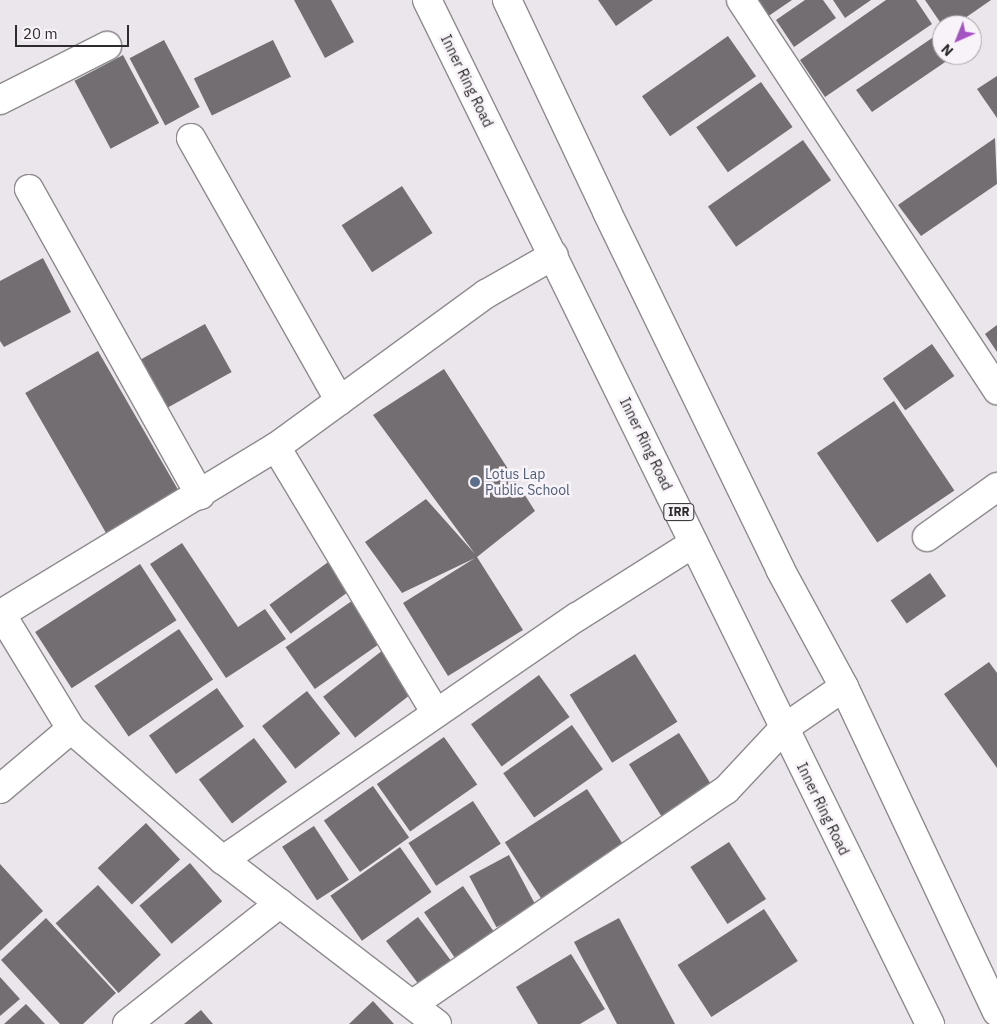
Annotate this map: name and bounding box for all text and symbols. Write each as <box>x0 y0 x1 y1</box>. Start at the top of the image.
scale bar <box>18 15 131 47</box>
north arrow <box>932 15 982 65</box>
text: 20 m <box>23 24 58 43</box>
street label: Inner Ring Road <box>437 32 497 130</box>
text: N <box>937 40 957 60</box>
street label: Inner Ring Road <box>616 395 676 493</box>
place label: Lotus Lap Public School <box>485 466 570 498</box>
marker: Lotus Lap Public School <box>469 476 481 488</box>
road number: IRR <box>663 502 695 522</box>
street label: Inner Ring Road <box>793 760 853 858</box>

